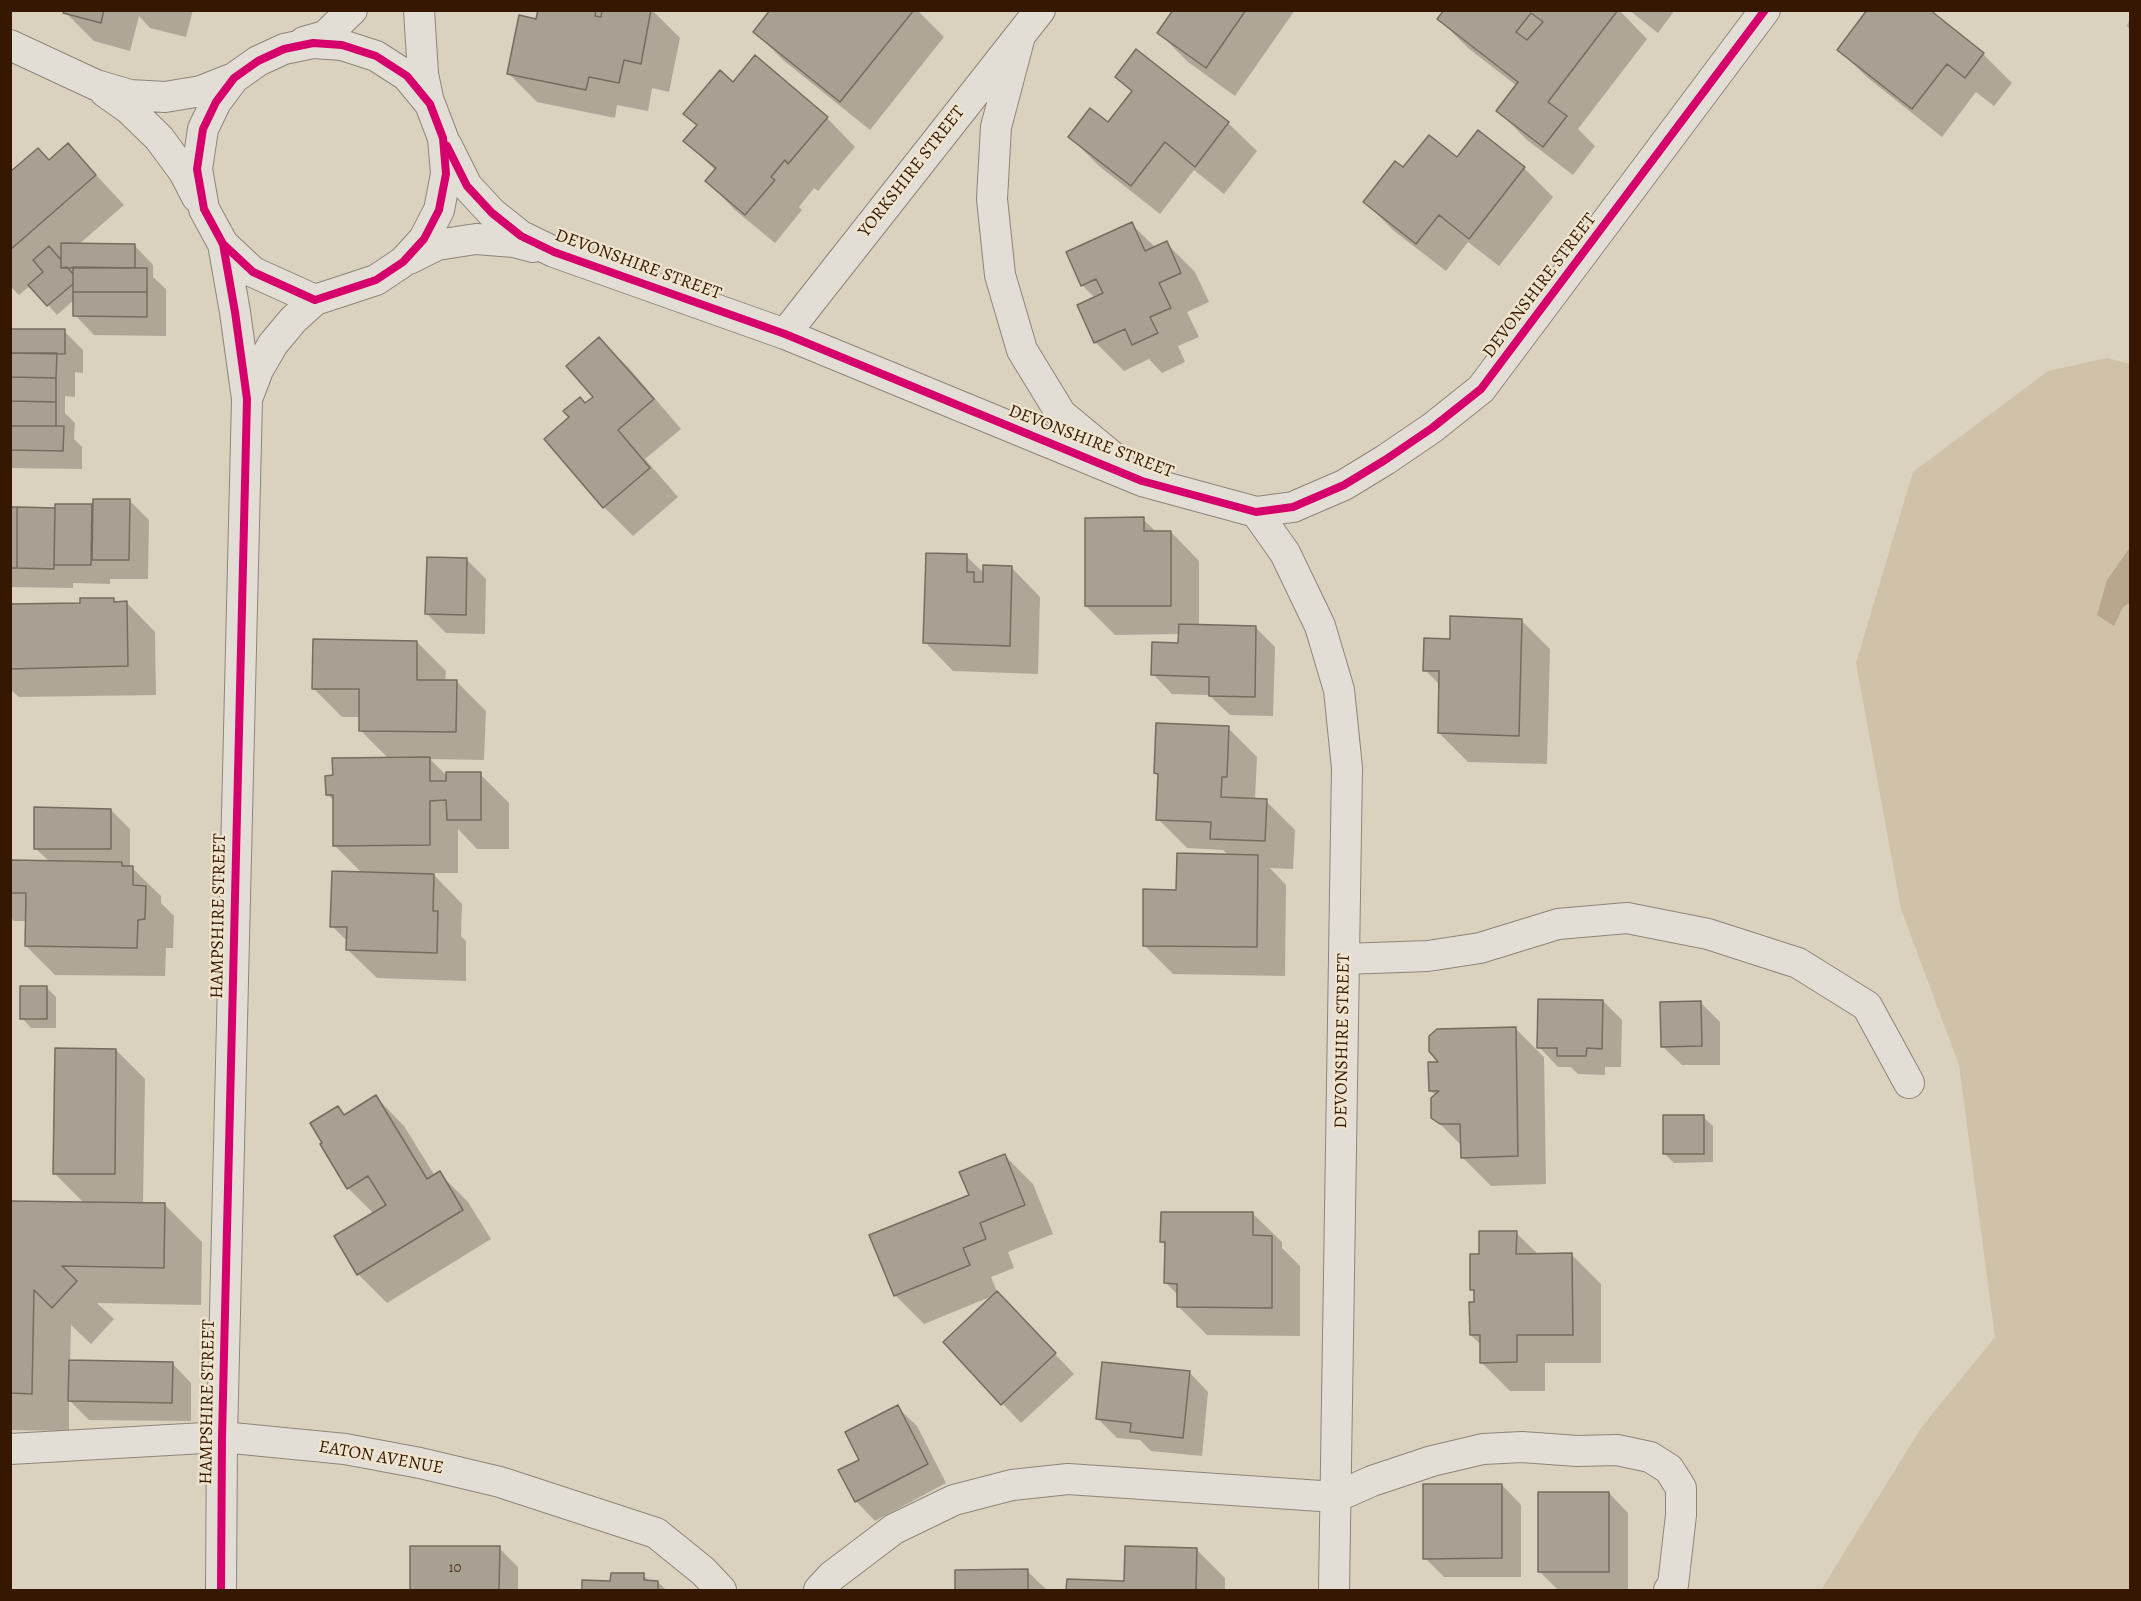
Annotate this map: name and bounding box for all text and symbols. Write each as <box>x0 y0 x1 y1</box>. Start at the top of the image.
street label: YORKSHIRE STREET <box>854 102 970 242</box>
street label: DEVONSHIRE STREET <box>1479 209 1601 363</box>
street label: DEVONSHIRE STREET <box>552 225 724 305</box>
street label: DEVONSHIRE STREET <box>1005 400 1177 484</box>
street label: HAMPSHIRE STREET <box>207 833 231 999</box>
street label: DEVONSHIRE STREET <box>1331 953 1355 1129</box>
street label: HAMPSHIRE STREET <box>196 1319 220 1485</box>
street label: EATON AVENUE <box>317 1436 445 1480</box>
house number: 10 <box>448 1559 462 1577</box>

